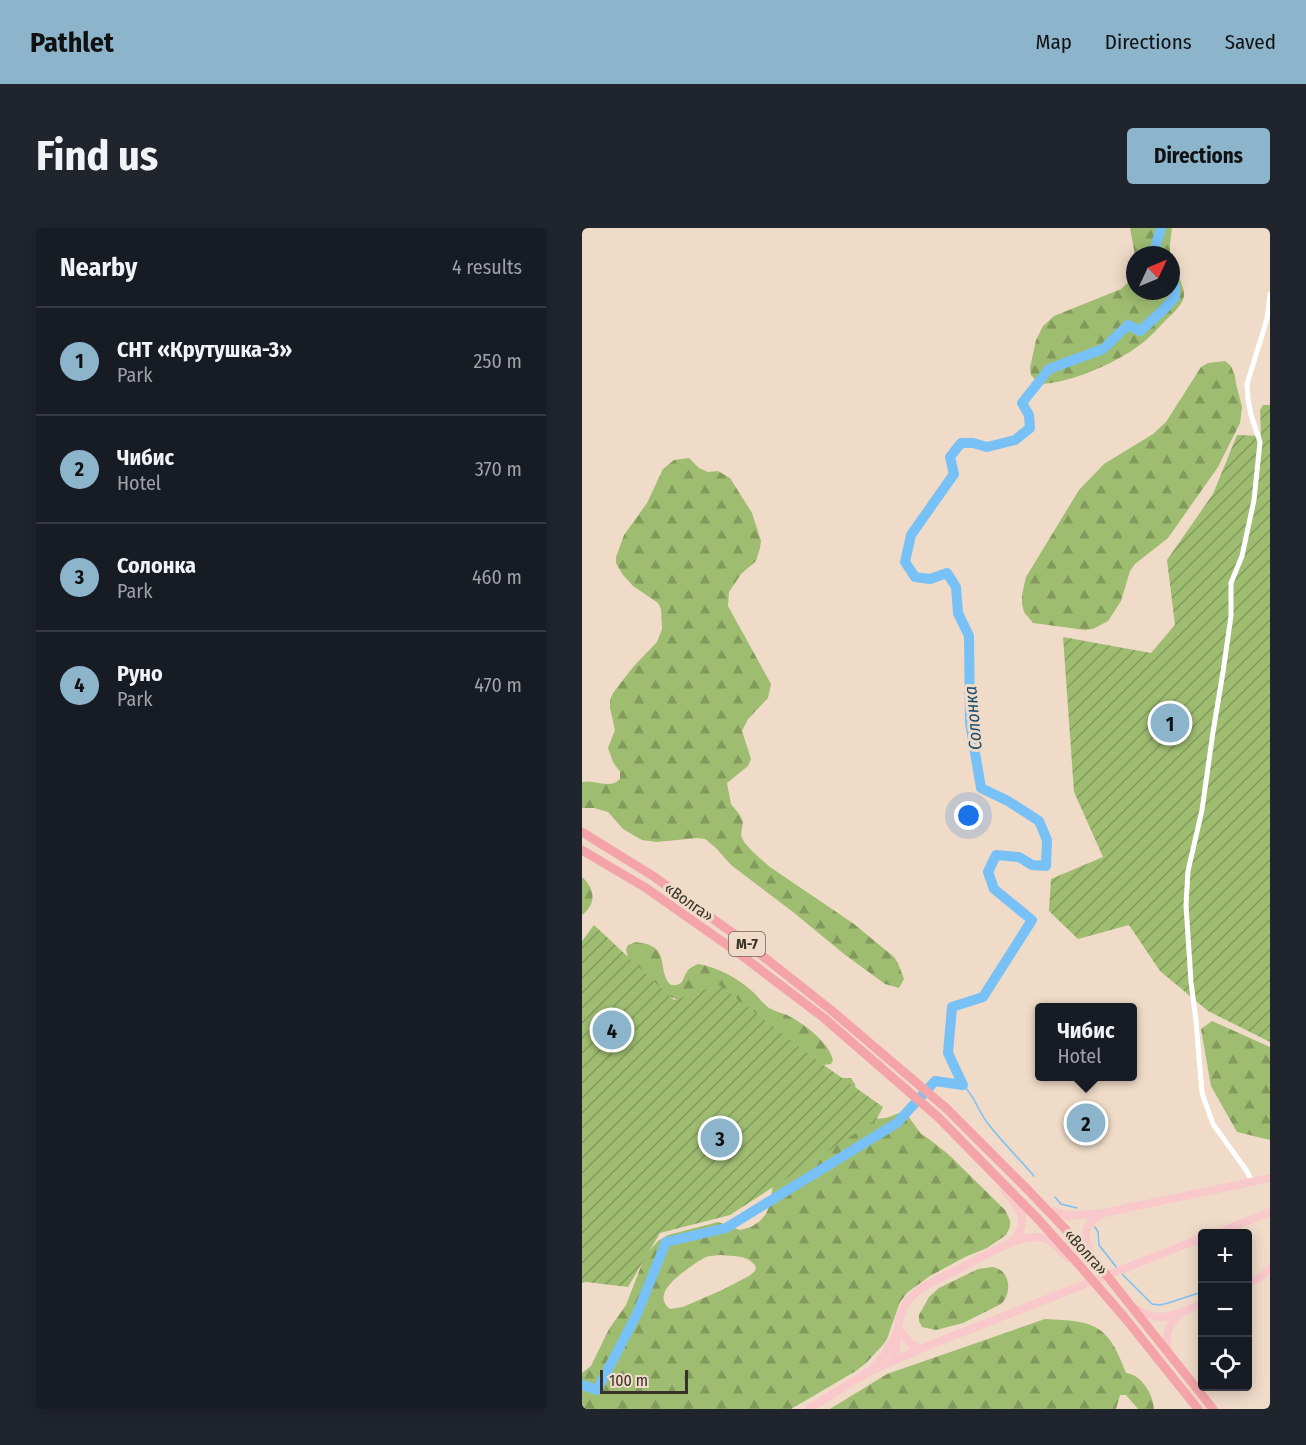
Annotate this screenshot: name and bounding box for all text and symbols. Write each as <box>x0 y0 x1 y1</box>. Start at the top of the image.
text: Pathlet <box>30 26 114 59</box>
text: Map <box>1035 29 1072 55</box>
text: Directions <box>1105 29 1192 55</box>
text: Saved <box>1225 29 1276 55</box>
button: Directions <box>1127 128 1270 184</box>
text: Find us <box>36 131 158 181</box>
north arrow <box>1126 246 1180 300</box>
text: Nearby <box>60 252 137 283</box>
text: 4 results <box>452 255 522 279</box>
text: СНТ «Крутушка-3» <box>117 336 292 363</box>
text: 1 <box>75 349 84 373</box>
text: 250 m <box>474 349 522 373</box>
text: Park <box>117 363 153 387</box>
text: Чибис <box>117 444 174 471</box>
text: 2 <box>75 457 84 481</box>
text: 370 m <box>475 457 522 481</box>
text: Hotel <box>117 471 161 495</box>
text: Солонка <box>117 552 196 579</box>
text: 3 <box>75 565 84 589</box>
text: 460 m <box>472 565 522 589</box>
text: Park <box>117 579 153 603</box>
text: Руно <box>117 660 163 687</box>
text: 4 <box>74 673 85 697</box>
text: 470 m <box>474 673 522 697</box>
water label: Солонка <box>959 685 987 751</box>
text: Park <box>117 687 153 711</box>
pin: 1 <box>1150 700 1190 746</box>
your location <box>954 801 983 830</box>
street label: «Волга» <box>661 878 717 926</box>
road number: М-7 <box>729 932 765 956</box>
popup <box>1035 1003 1137 1081</box>
pin: 4 <box>592 1008 632 1052</box>
text: Чибис <box>1057 1017 1115 1044</box>
text: Hotel <box>1057 1044 1102 1068</box>
pin: 2 <box>1066 1100 1106 1146</box>
pin: 3 <box>700 1116 740 1160</box>
street label: «Волга» <box>1060 1225 1112 1279</box>
map controls <box>1198 1229 1252 1391</box>
button: + <box>1198 1229 1252 1283</box>
button: − <box>1198 1283 1252 1337</box>
button: locate <box>1198 1337 1252 1391</box>
scale bar <box>600 1367 688 1394</box>
text: 100 m <box>609 1371 648 1390</box>

